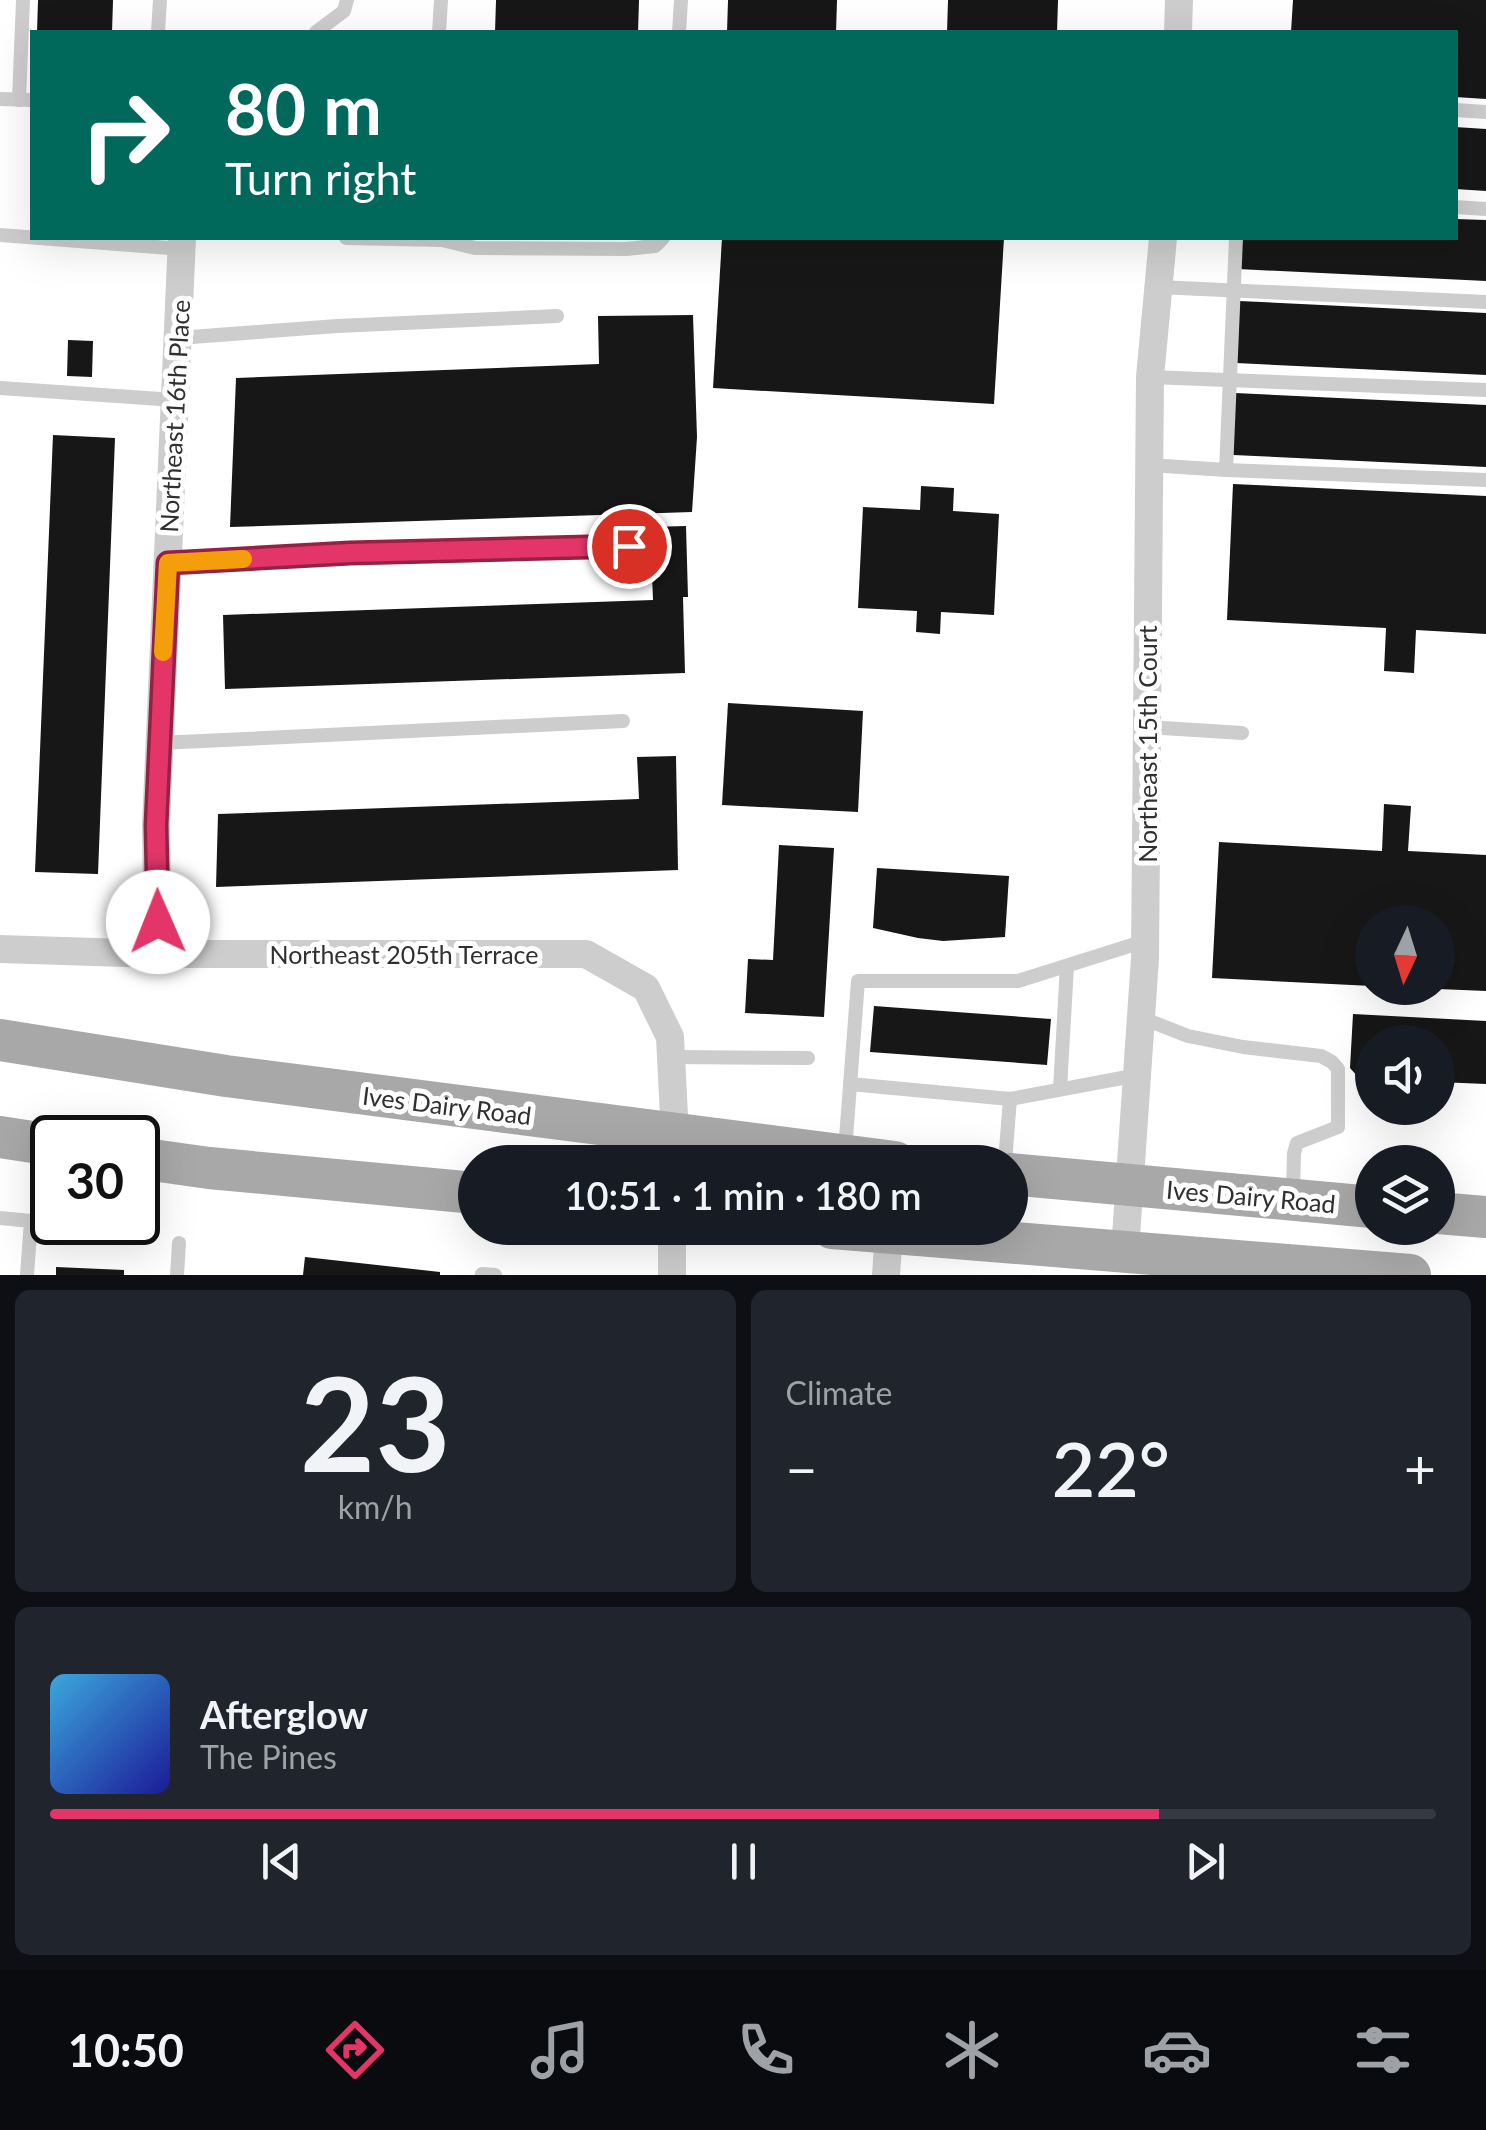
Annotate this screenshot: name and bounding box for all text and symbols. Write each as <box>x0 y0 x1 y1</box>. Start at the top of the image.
text: 80 m <box>225 66 382 150</box>
icon: right <box>60 70 190 200</box>
text: Turn right <box>225 151 416 205</box>
street label: Northeast 16th Place <box>153 299 195 533</box>
pin <box>587 504 672 589</box>
icon: arrive <box>602 519 657 574</box>
street label: Northeast 15th Court <box>1132 625 1162 863</box>
position arrow <box>106 870 210 974</box>
north arrow <box>1355 905 1455 1005</box>
map controls <box>1355 905 1455 1245</box>
street label: Northeast 205th Terrace <box>269 939 539 969</box>
button: sound <box>1355 1025 1455 1125</box>
street label: Ives Dairy Road <box>361 1080 533 1130</box>
speed limit sign: 30 <box>30 1115 160 1245</box>
button: layers <box>1355 1145 1455 1245</box>
text: 10:51 · 1 min · 180 m <box>565 1172 921 1218</box>
street label: Ives Dairy Road <box>1165 1174 1337 1218</box>
text: 23 <box>300 1344 451 1500</box>
text: Climate <box>786 1373 892 1412</box>
text: 22° <box>1052 1423 1170 1513</box>
text: − <box>786 1435 817 1501</box>
text: + <box>1404 1435 1436 1501</box>
text: km/h <box>338 1487 413 1526</box>
text: Afterglow <box>200 1691 368 1737</box>
text: The Pines <box>200 1737 337 1776</box>
icon: previous <box>254 1834 309 1889</box>
icon: pause <box>716 1834 771 1889</box>
icon: next <box>1178 1834 1233 1889</box>
icon: directions <box>320 2015 390 2085</box>
icon: music <box>525 2015 595 2085</box>
icon: phone <box>731 2015 801 2085</box>
icon: climate <box>937 2015 1007 2085</box>
icon: car <box>1142 2015 1212 2085</box>
icon: filters <box>1348 2015 1418 2085</box>
text: 10:50 <box>68 2023 184 2077</box>

